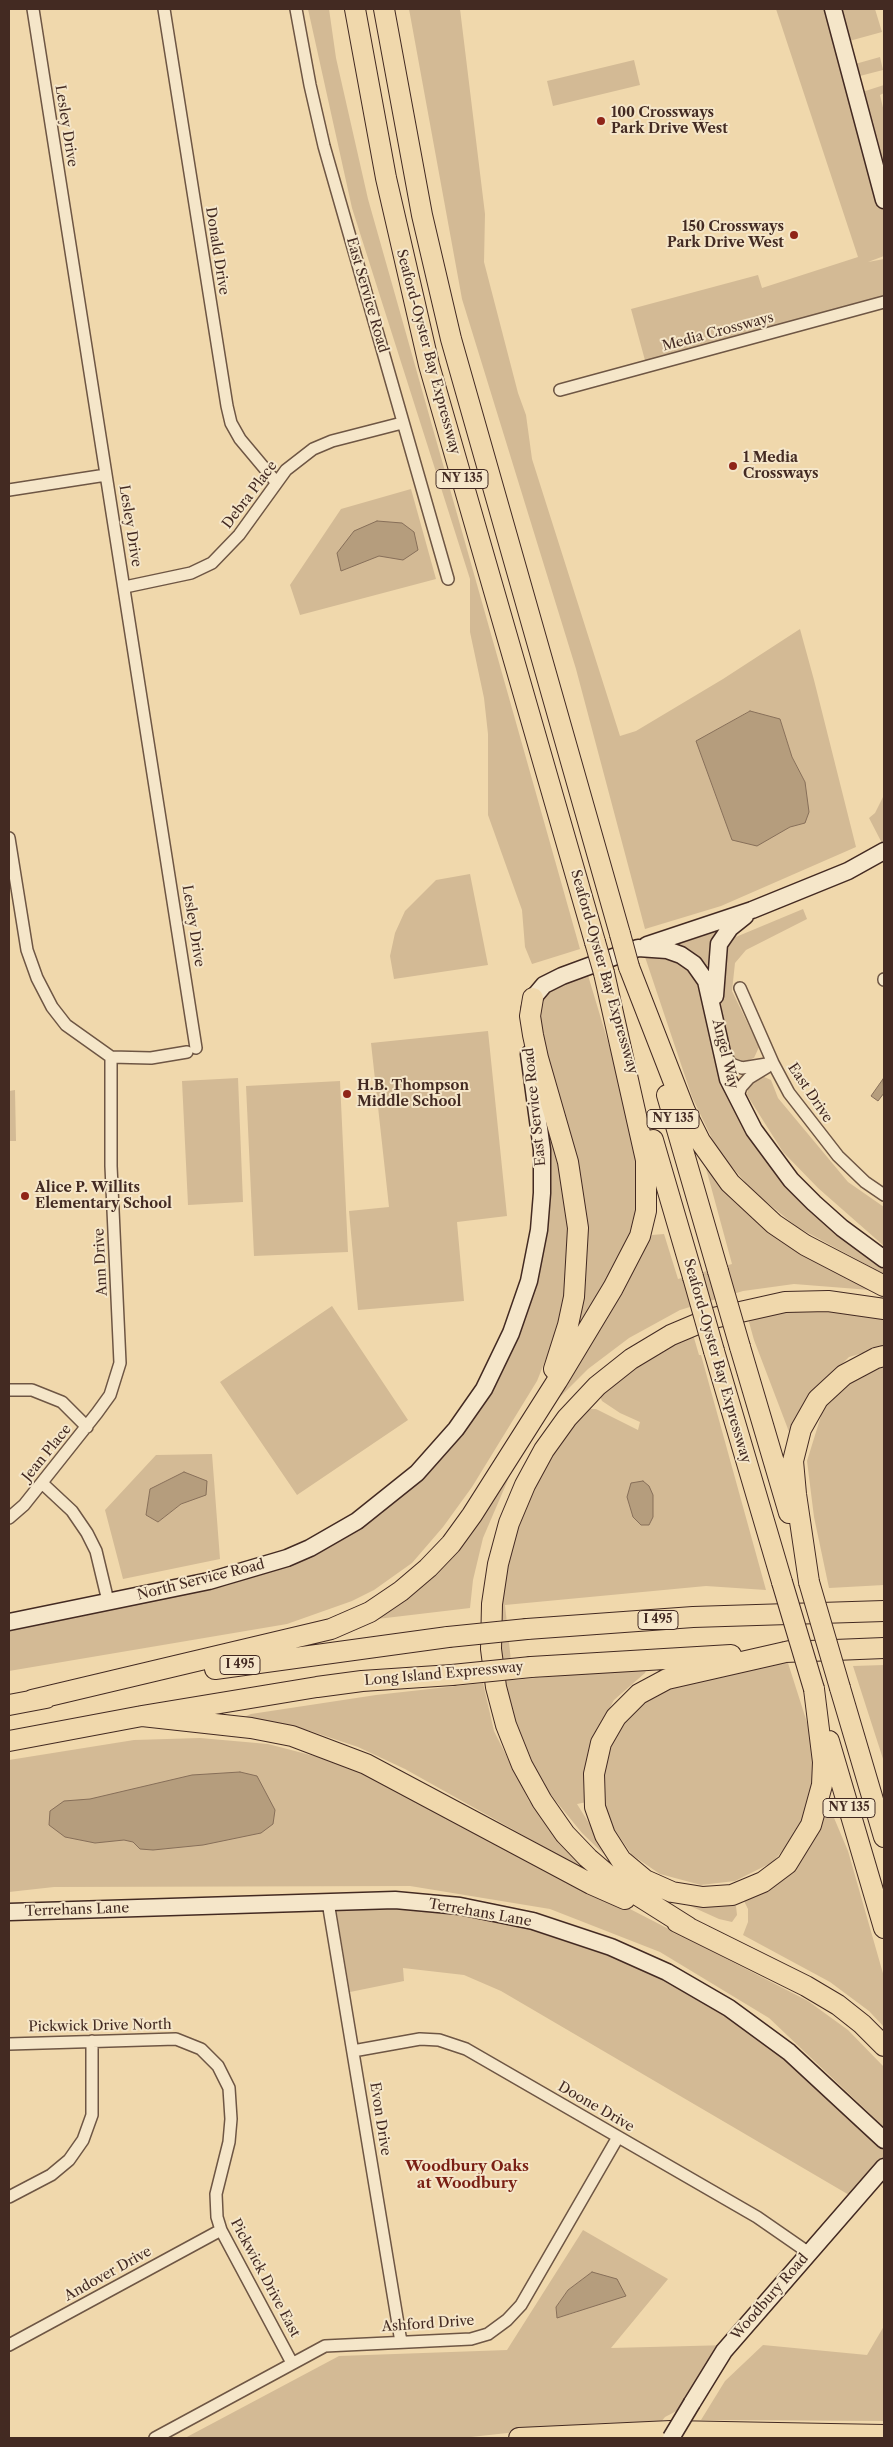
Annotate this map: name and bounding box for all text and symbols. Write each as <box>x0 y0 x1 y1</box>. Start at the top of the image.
street label: Lesley Drive <box>51 84 81 168</box>
place label: 100 Crossways Park Drive West <box>611 105 728 138</box>
marker: 100 Crossways Park Drive West <box>595 115 607 127</box>
street label: Donald Drive <box>202 206 232 296</box>
place label: 150 Crossways Park Drive West <box>667 219 784 252</box>
marker: 150 Crossways Park Drive West <box>788 229 800 241</box>
street label: East Service Road <box>342 235 392 355</box>
street label: Seaford-Oyster Bay Expressway <box>392 248 464 456</box>
street label: Media Crossways <box>660 309 776 355</box>
place label: 1 Media Crossways <box>743 450 819 482</box>
street label: Debra Place <box>219 458 281 532</box>
marker: 1 Media Crossways <box>727 460 739 472</box>
road number: NY 135 <box>436 469 488 488</box>
street label: Lesley Drive <box>115 484 145 568</box>
street label: Seaford-Oyster Bay Expressway <box>567 868 641 1076</box>
street label: Lesley Drive <box>178 884 208 968</box>
street label: Angel Way <box>708 1017 742 1091</box>
street label: East Service Road <box>520 1047 550 1167</box>
street label: East Drive <box>784 1060 836 1126</box>
place label: H.B. Thompson Middle School <box>357 1078 469 1110</box>
marker: H.B. Thompson Middle School <box>341 1088 353 1100</box>
road number: NY 135 <box>647 1110 699 1128</box>
place label: Alice P. Willits Elementary School <box>35 1180 172 1212</box>
marker: Alice P. Willits Elementary School <box>19 1190 31 1202</box>
street label: Ann Drive <box>91 1228 111 1296</box>
street label: Seaford-Oyster Bay Expressway <box>680 1257 754 1465</box>
street label: Jean Place <box>19 1421 75 1485</box>
street label: North Service Road <box>136 1556 266 1604</box>
road number: I 495 <box>638 1610 678 1630</box>
road number: I 495 <box>220 1656 260 1674</box>
street label: Long Island Expressway <box>364 1659 524 1689</box>
road number: NY 135 <box>823 1799 875 1818</box>
street label: Terrehans Lane <box>427 1896 533 1930</box>
street label: Terrehans Lane <box>25 1900 129 1920</box>
street label: Pickwick Drive North <box>28 2016 172 2036</box>
street label: Doone Drive <box>555 2078 637 2136</box>
street label: Evon Drive <box>366 2081 394 2157</box>
district label: Woodbury Oaks at Woodbury <box>405 2158 529 2193</box>
street label: Pickwick Drive East <box>227 2216 303 2340</box>
street label: Andover Drive <box>62 2243 154 2305</box>
street label: Woodbury Road <box>728 2250 812 2344</box>
street label: Ashford Drive <box>381 2312 475 2336</box>

